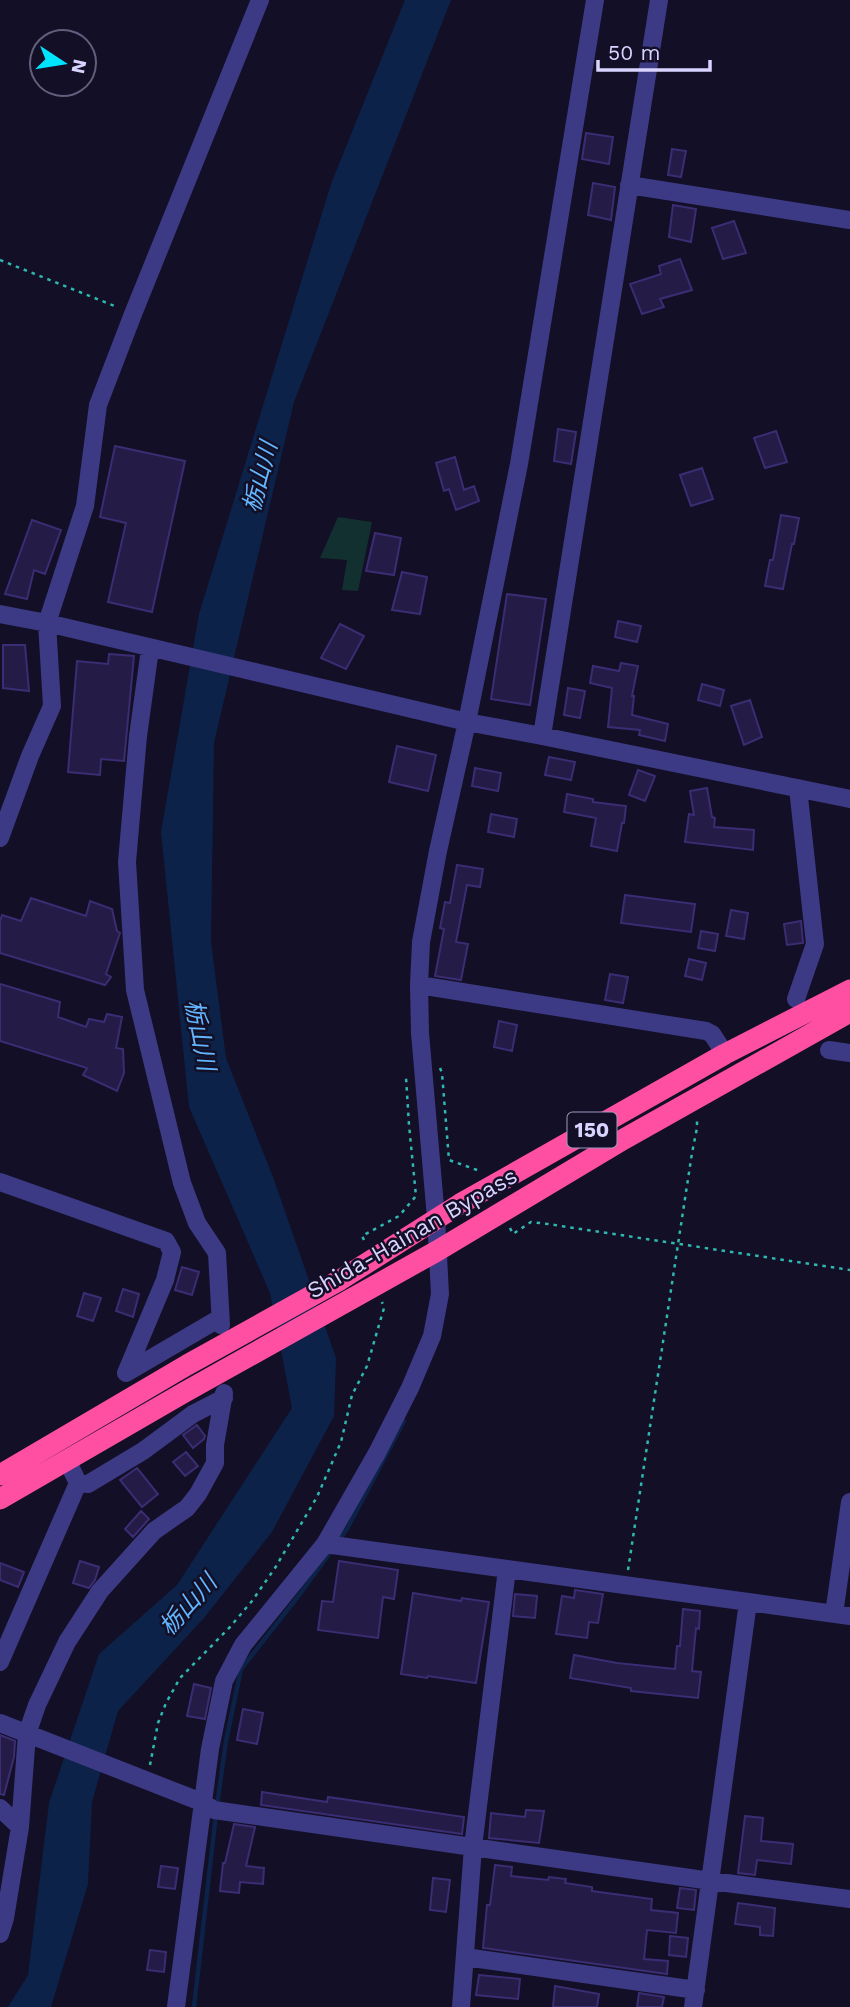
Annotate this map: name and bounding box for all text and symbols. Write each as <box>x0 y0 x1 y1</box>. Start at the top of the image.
north arrow <box>28 28 98 98</box>
scale bar <box>598 28 710 72</box>
text: 50 m <box>608 40 660 65</box>
text: N <box>66 57 92 76</box>
water label: 栃山川 <box>237 436 284 515</box>
water label: 栃山川 <box>179 997 221 1076</box>
road number: 150 <box>568 1112 616 1148</box>
street label: Shida-Hainan Bypass <box>303 1162 522 1305</box>
water label: 栃山川 <box>154 1567 225 1641</box>

